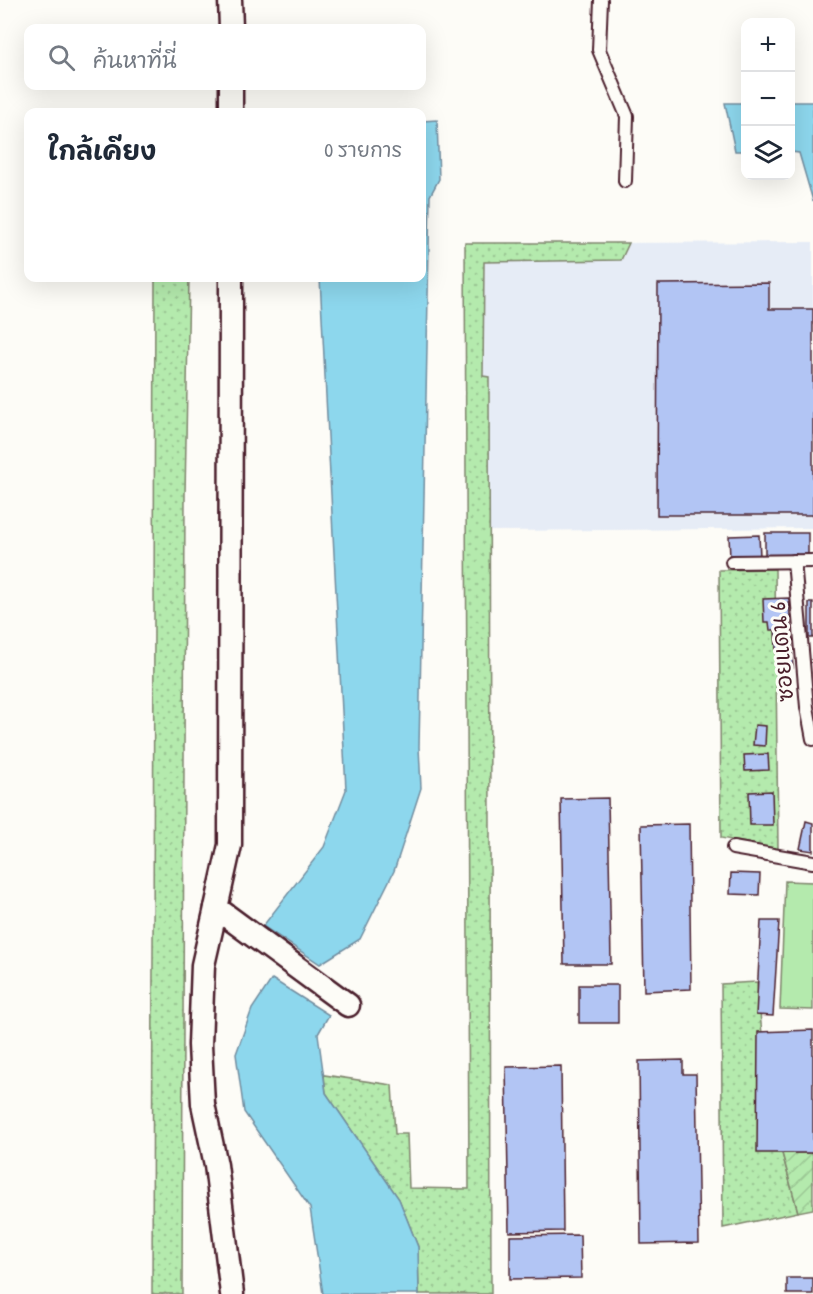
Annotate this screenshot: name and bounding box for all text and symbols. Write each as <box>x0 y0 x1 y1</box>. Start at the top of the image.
map controls <box>741 18 795 180</box>
button: + <box>741 18 795 72</box>
search box <box>24 24 426 90</box>
icon: search <box>45 41 78 74</box>
text: ค้นหาที่นี่ <box>93 45 177 75</box>
button: − <box>741 72 795 126</box>
button: layers <box>741 126 795 180</box>
text: ใกล้เคียง <box>48 133 156 168</box>
text: 0 รายการ <box>324 136 402 163</box>
street label: ซอยแดน 6 <box>762 601 800 703</box>

